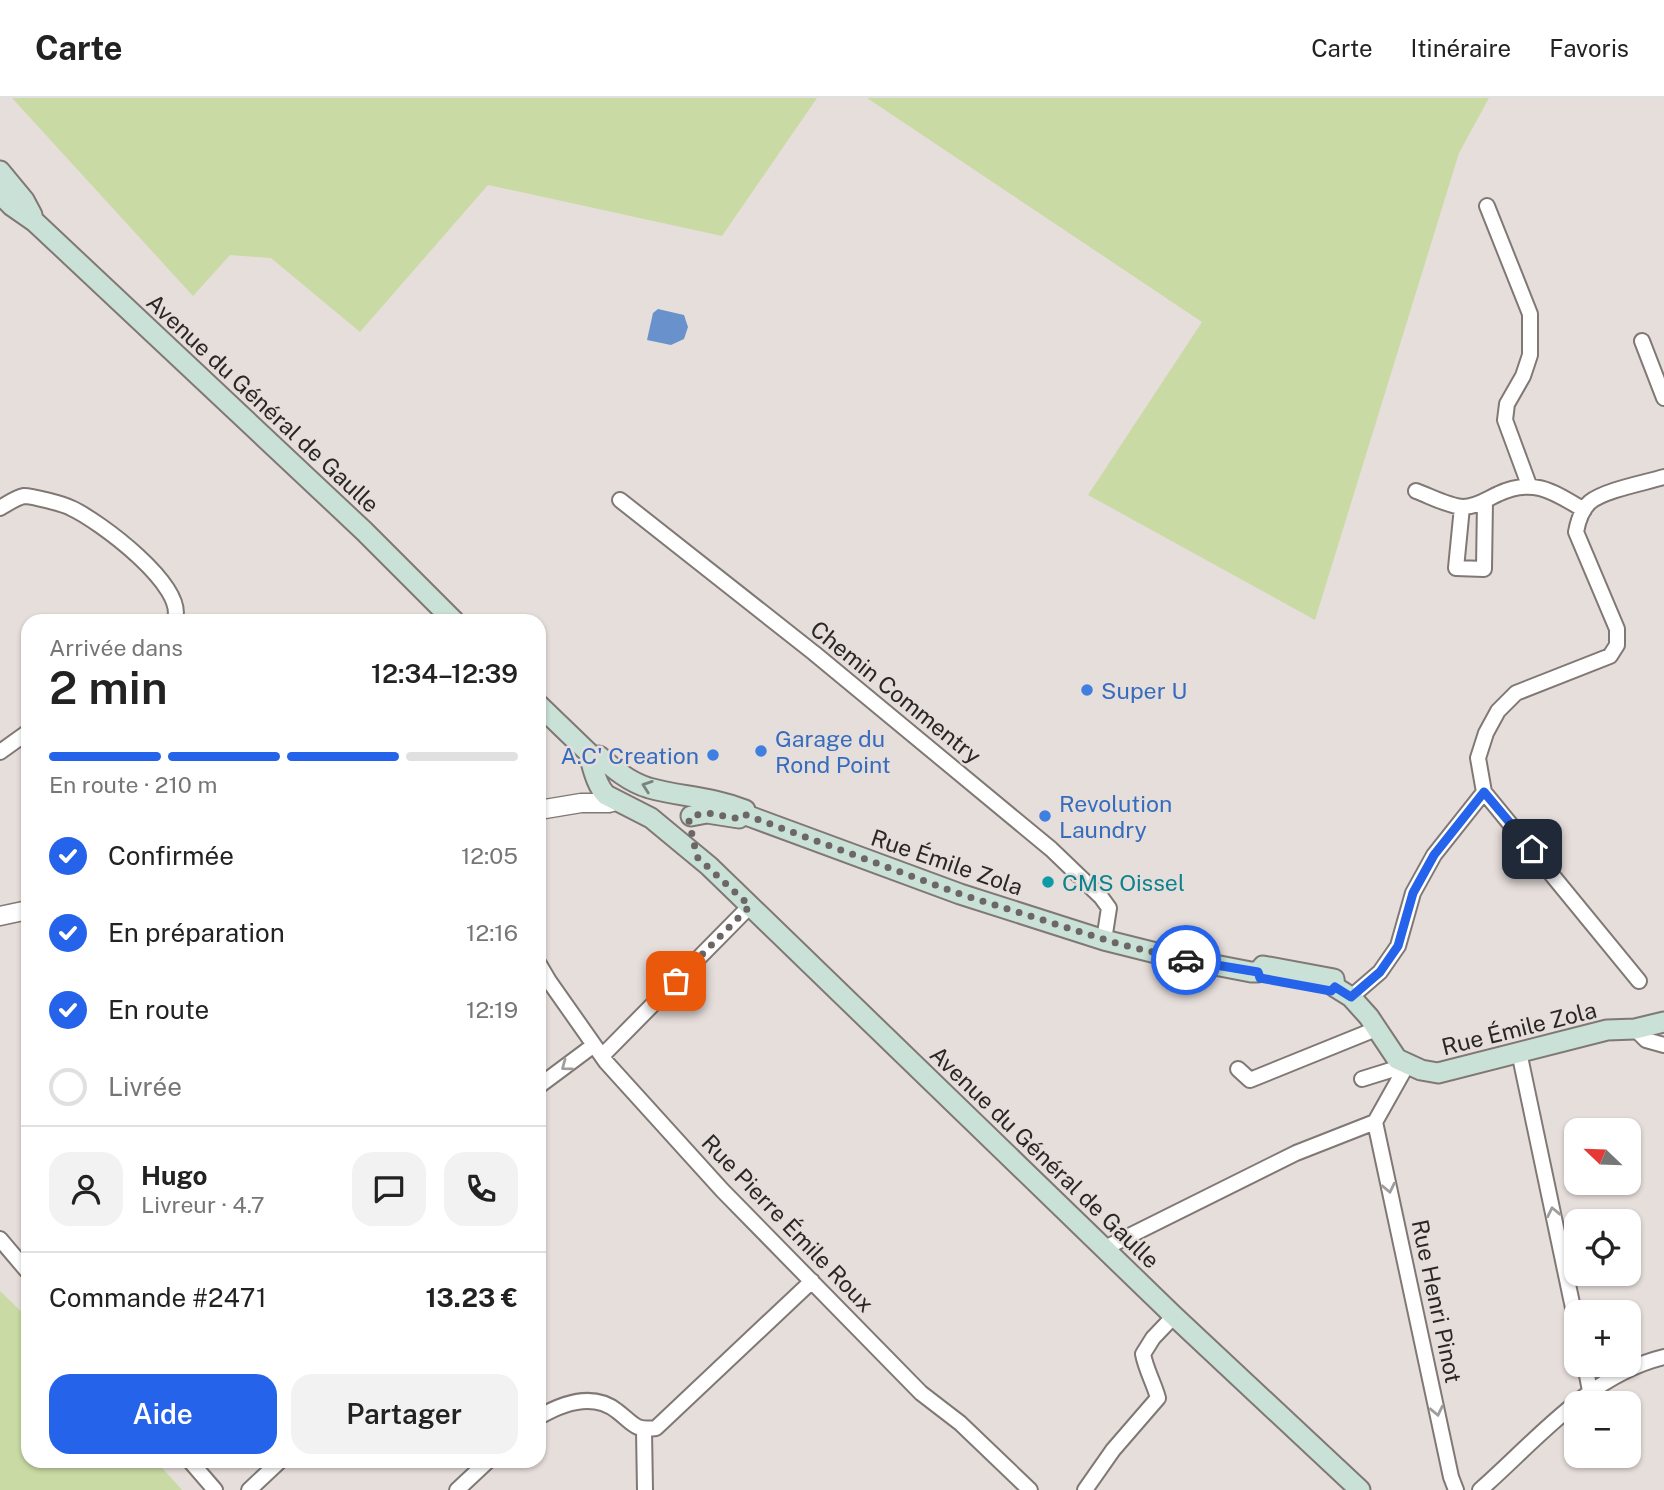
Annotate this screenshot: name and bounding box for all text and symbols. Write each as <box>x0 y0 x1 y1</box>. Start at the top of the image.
text: Carte <box>35 29 123 67</box>
text: Carte <box>1311 34 1373 62</box>
text: Itinéraire <box>1411 34 1511 62</box>
text: Favoris <box>1549 34 1629 62</box>
street label: Avenue du Général de Gaulle <box>141 288 385 518</box>
street label: Chemin Commentry <box>805 615 987 769</box>
text: Arrivée dans <box>49 634 183 661</box>
text: 12:34–12:39 <box>371 658 518 689</box>
text: 2 min <box>49 660 168 714</box>
place label: Super U <box>1101 677 1187 704</box>
marker: Super U <box>1079 682 1095 698</box>
place label: Garage du Rond Point <box>775 725 891 778</box>
place label: A.C' Creation <box>560 742 699 769</box>
marker: Garage du Rond Point <box>753 743 769 759</box>
marker: A.C' Creation <box>705 747 721 763</box>
text: En route · 210 m <box>49 771 217 798</box>
one-way arrow <box>641 780 653 794</box>
place label: Revolution Laundry <box>1059 790 1172 843</box>
marker: Revolution Laundry <box>1037 808 1053 824</box>
pin <box>1502 819 1562 879</box>
street label: Rue Émile Zola <box>868 823 1026 901</box>
icon: home <box>1513 830 1551 868</box>
icon: check <box>49 837 87 875</box>
text: Confirmée <box>108 840 234 871</box>
text: 12:05 <box>461 842 518 869</box>
place label: CMS Oissel <box>1062 869 1185 896</box>
marker: CMS Oissel <box>1040 874 1056 890</box>
icon: check <box>49 914 87 952</box>
text: En préparation <box>108 917 285 948</box>
text: 12:16 <box>466 919 518 946</box>
courier <box>1151 925 1221 995</box>
icon: car <box>1167 941 1205 979</box>
pin <box>646 951 706 1011</box>
icon: bag <box>657 962 695 1000</box>
icon: check <box>49 991 87 1029</box>
text: En route <box>108 994 209 1025</box>
text: 12:19 <box>466 996 518 1023</box>
street label: Rue Émile Zola <box>1439 996 1599 1060</box>
street label: Avenue du Général de Gaulle <box>925 1040 1165 1274</box>
one-way arrow <box>562 1057 574 1070</box>
text: Livrée <box>108 1071 182 1102</box>
north arrow <box>1564 1118 1642 1195</box>
map controls <box>1564 1118 1641 1468</box>
street label: Rue Pierre Émile Roux <box>696 1129 880 1317</box>
button: person <box>49 1152 123 1226</box>
button: chat <box>352 1152 426 1226</box>
button: phone <box>444 1152 518 1226</box>
text: Hugo <box>141 1160 207 1191</box>
one-way arrow <box>1381 1182 1396 1194</box>
text: Livreur · 4.7 <box>141 1191 264 1218</box>
one-way arrow <box>1546 1206 1561 1218</box>
button: locate <box>1564 1209 1641 1286</box>
street label: Rue Henri Pinot <box>1406 1217 1468 1385</box>
text: Commande #2471 <box>49 1282 267 1313</box>
text: 13.23 € <box>425 1282 518 1313</box>
button: + <box>1564 1300 1641 1377</box>
button: Aide <box>49 1374 277 1454</box>
button: Partager <box>291 1374 518 1454</box>
button: − <box>1564 1391 1641 1468</box>
one-way arrow <box>1429 1405 1444 1417</box>

